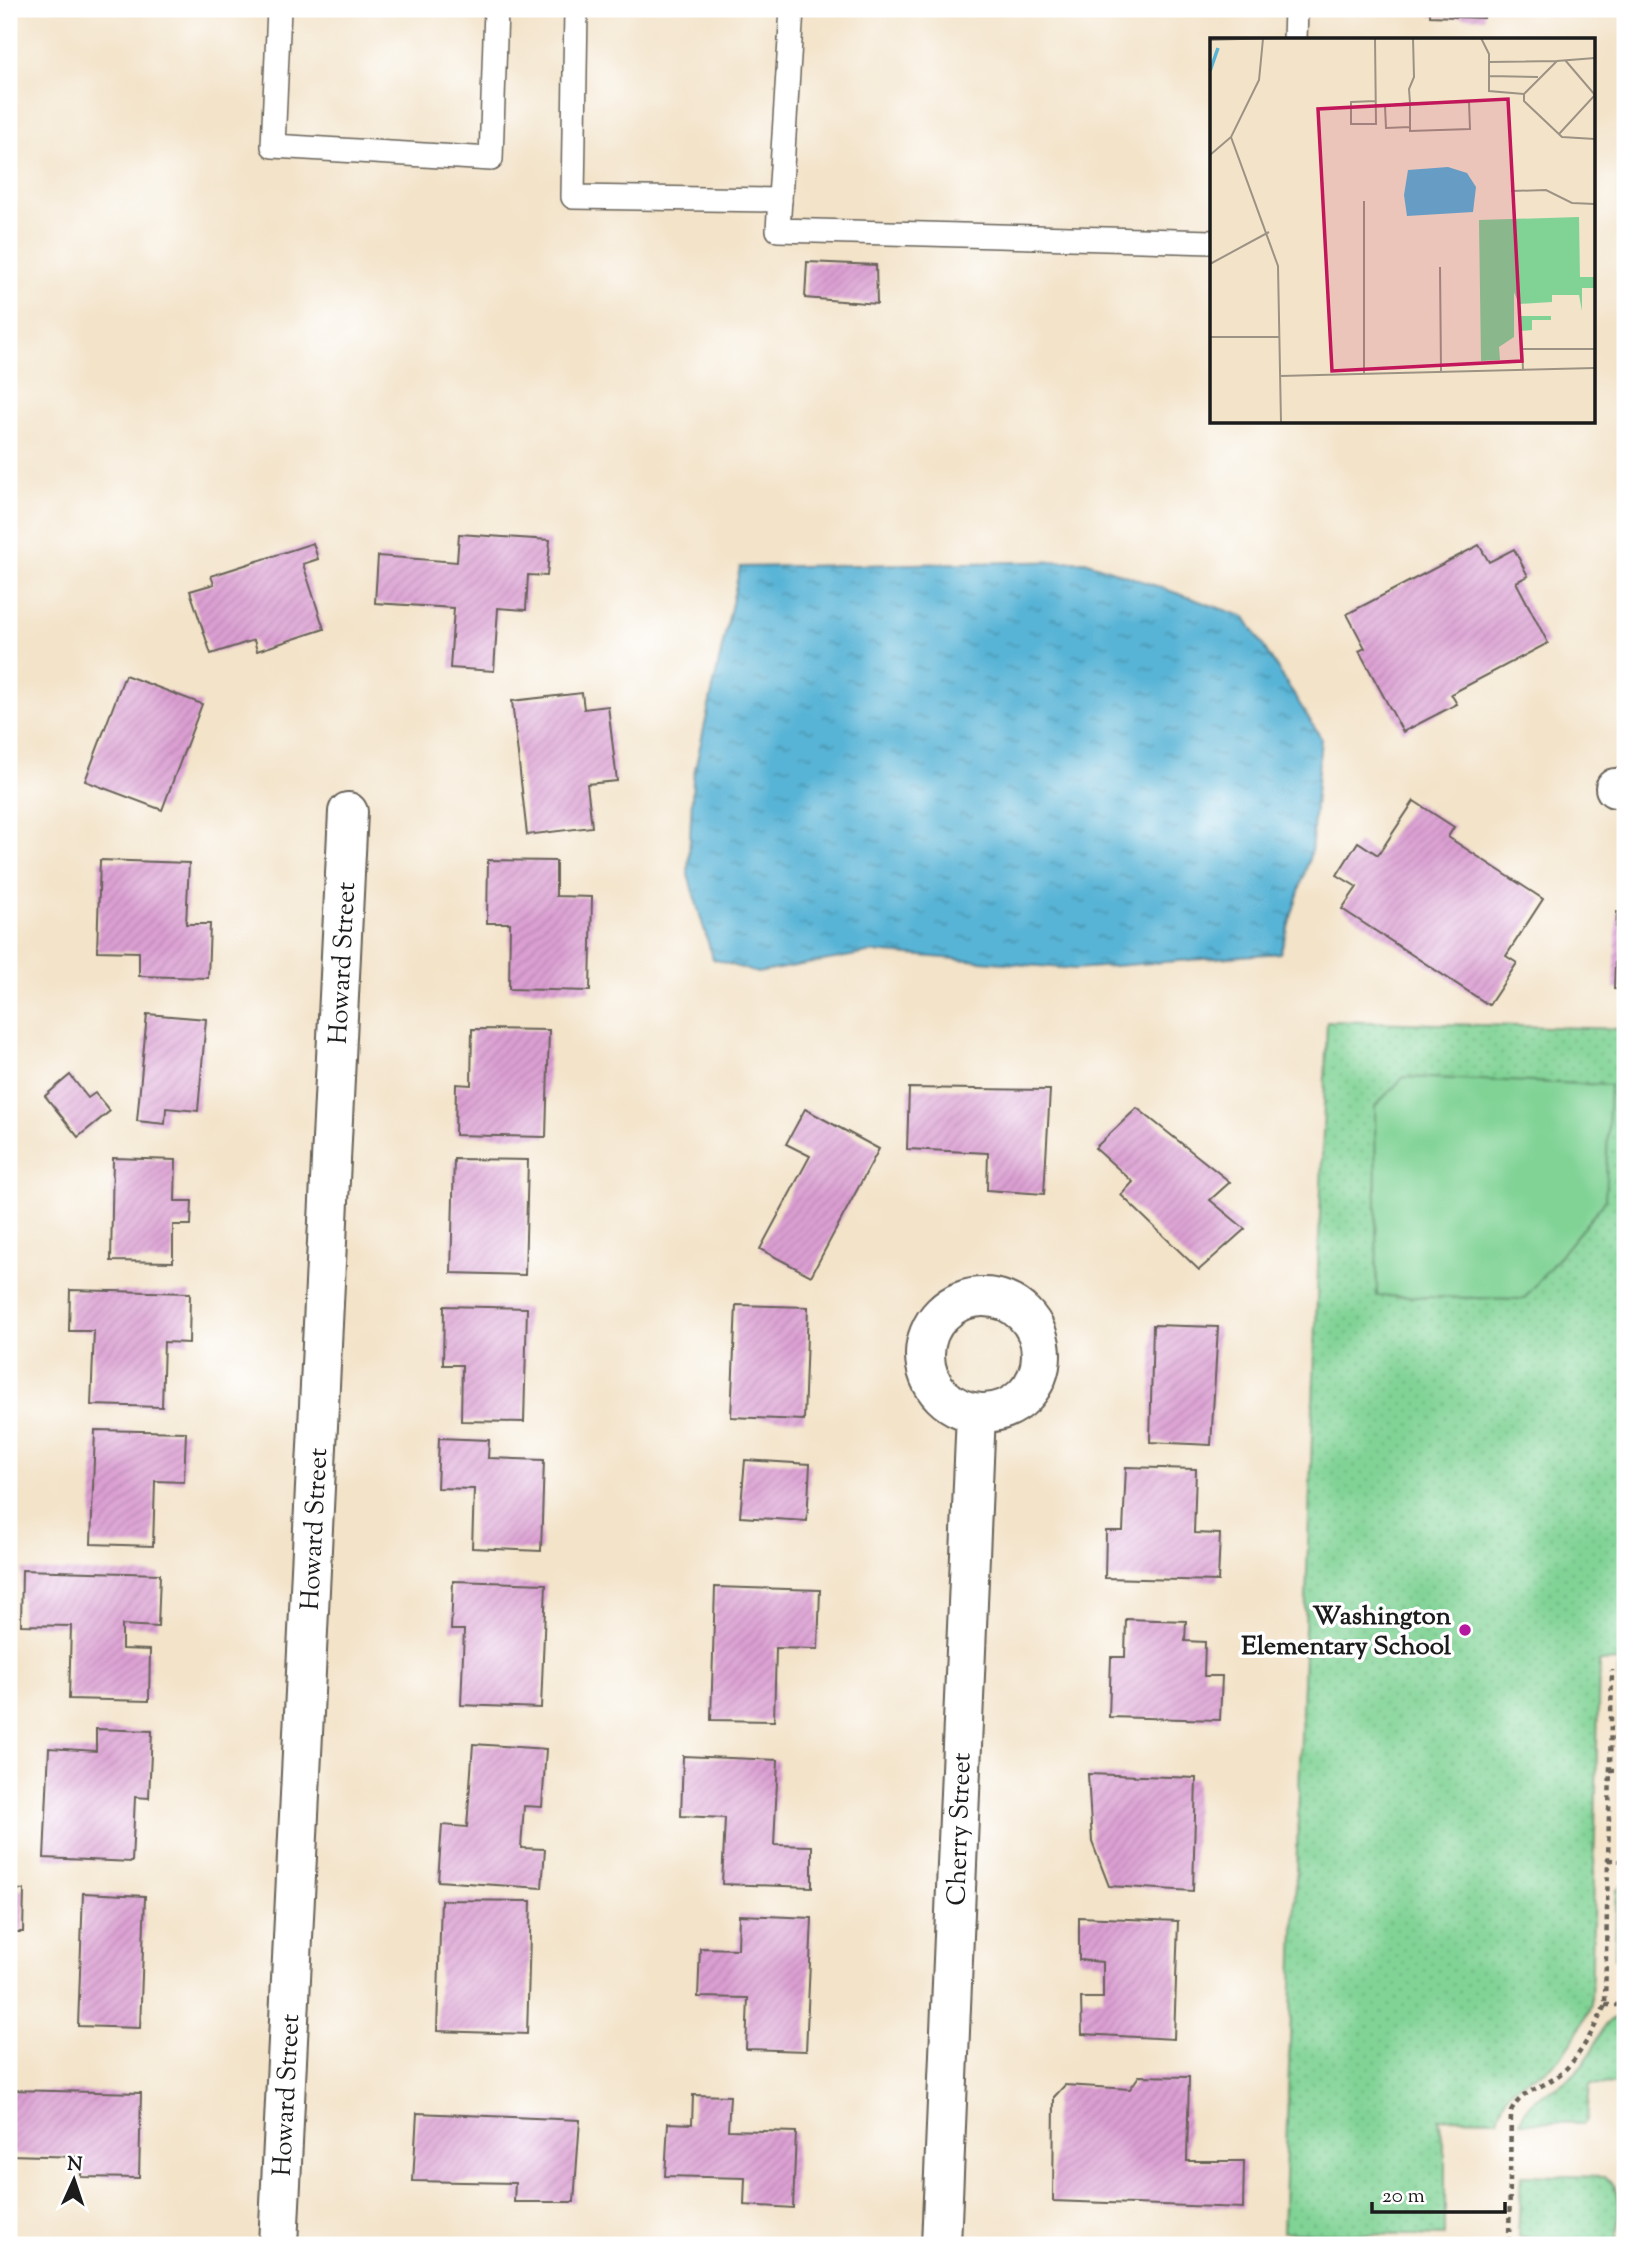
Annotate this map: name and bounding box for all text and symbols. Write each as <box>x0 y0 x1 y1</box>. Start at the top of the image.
inset map <box>1210 38 1596 424</box>
street label: Howard Street <box>321 881 366 1045</box>
street label: Howard Street <box>293 1447 338 1611</box>
place label: Washington Elementary School <box>1241 1599 1452 1666</box>
marker: Washington Elementary School <box>1457 1622 1473 1638</box>
street label: Cherry Street <box>939 1752 982 1906</box>
street label: Howard Street <box>265 2013 310 2177</box>
north arrow <box>38 2146 108 2216</box>
text: N <box>66 2152 83 2179</box>
scale bar <box>1372 2170 1504 2214</box>
text: 20 m <box>1382 2182 1425 2212</box>

